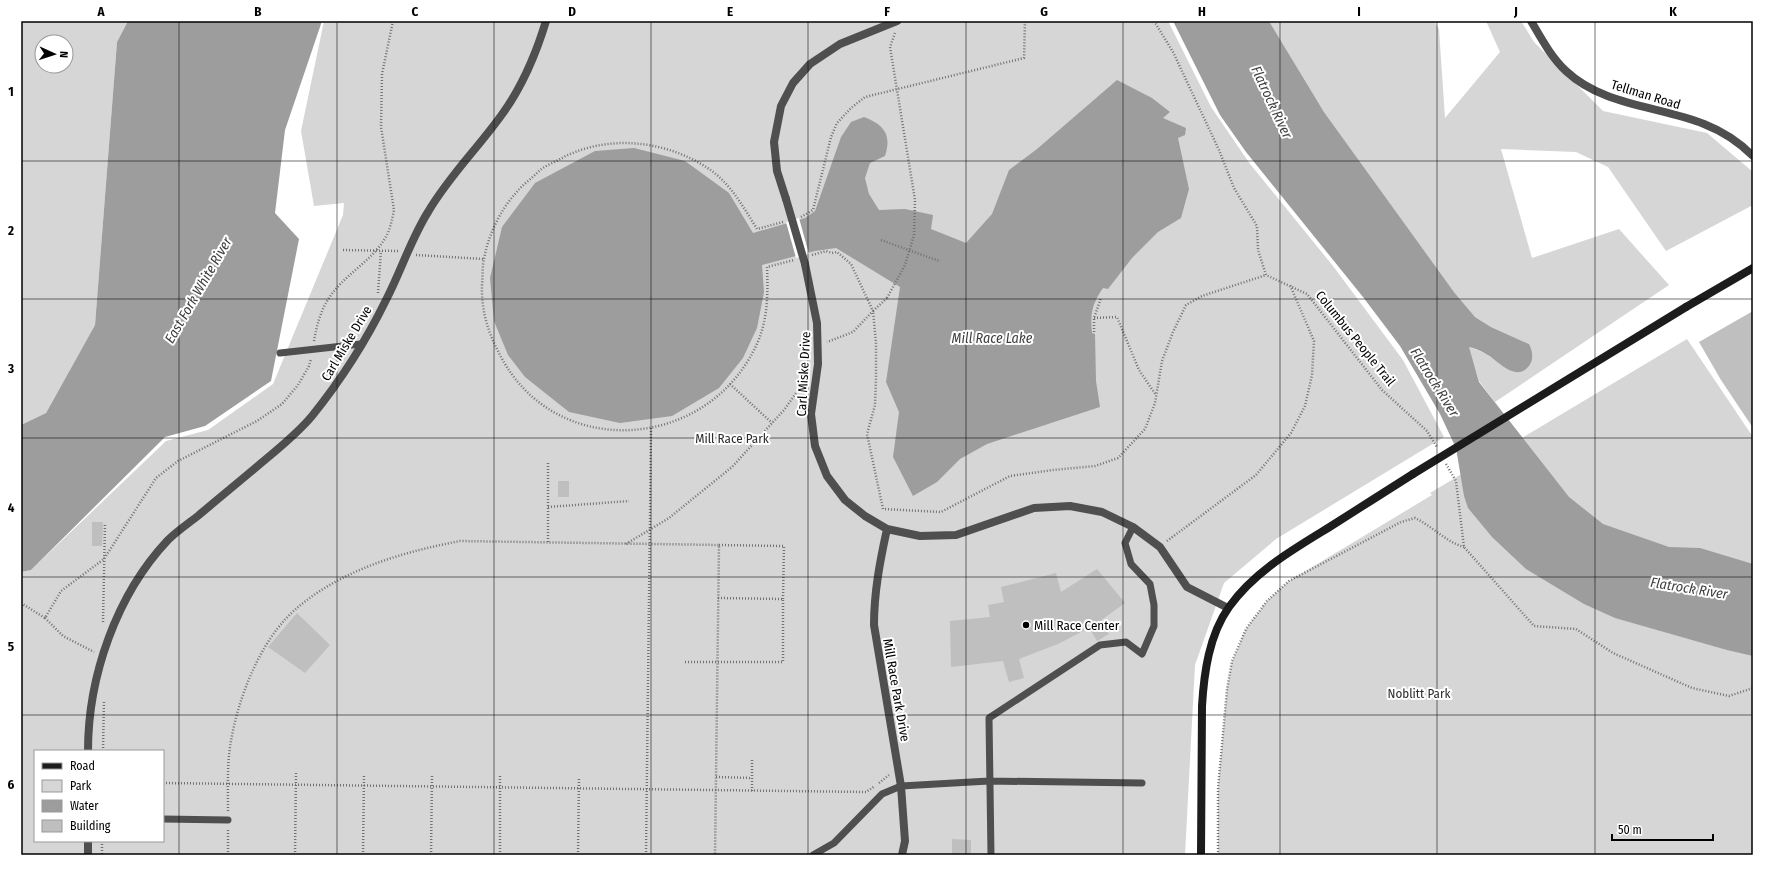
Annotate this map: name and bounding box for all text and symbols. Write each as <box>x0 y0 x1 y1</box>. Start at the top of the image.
text: A <box>96 4 105 19</box>
text: B <box>254 4 262 19</box>
text: C <box>412 4 419 19</box>
text: D <box>568 4 576 19</box>
text: E <box>727 4 733 19</box>
text: F <box>884 4 890 19</box>
text: G <box>1040 4 1048 19</box>
text: H <box>1198 4 1206 19</box>
text: I <box>1357 4 1361 19</box>
text: J <box>1513 4 1518 19</box>
text: K <box>1669 4 1677 19</box>
north arrow <box>34 34 74 74</box>
text: N <box>57 51 70 58</box>
water label: Flatrock River <box>1247 63 1296 142</box>
street label: Tellman Road <box>1609 77 1682 112</box>
text: 1 <box>8 84 14 99</box>
text: 2 <box>7 223 14 238</box>
water label: East Fork White River <box>161 233 236 346</box>
street label: Columbus People Trail <box>1313 288 1399 389</box>
street label: Carl Miske Drive <box>318 303 375 384</box>
water label: Mill Race Lake <box>952 330 1033 347</box>
street label: Carl Miske Drive <box>794 331 813 417</box>
water label: Flatrock River <box>1407 345 1463 421</box>
text: 3 <box>7 361 14 376</box>
park label: Mill Race Park <box>695 431 770 446</box>
text: 4 <box>8 500 15 515</box>
water label: Flatrock River <box>1649 574 1730 603</box>
place label: Mill Race Center <box>1034 618 1120 633</box>
marker: Mill Race Center <box>1021 620 1031 630</box>
street label: Mill Race Park Drive <box>880 637 913 743</box>
text: 5 <box>8 639 14 654</box>
park label: Noblitt Park <box>1388 686 1451 701</box>
legend <box>34 750 164 842</box>
text: Road <box>70 759 95 773</box>
text: 6 <box>8 777 15 792</box>
text: Park <box>70 779 92 793</box>
text: Water <box>70 799 99 813</box>
scale bar <box>1612 816 1713 842</box>
text: Building <box>70 819 111 833</box>
text: 50 m <box>1618 823 1642 837</box>

